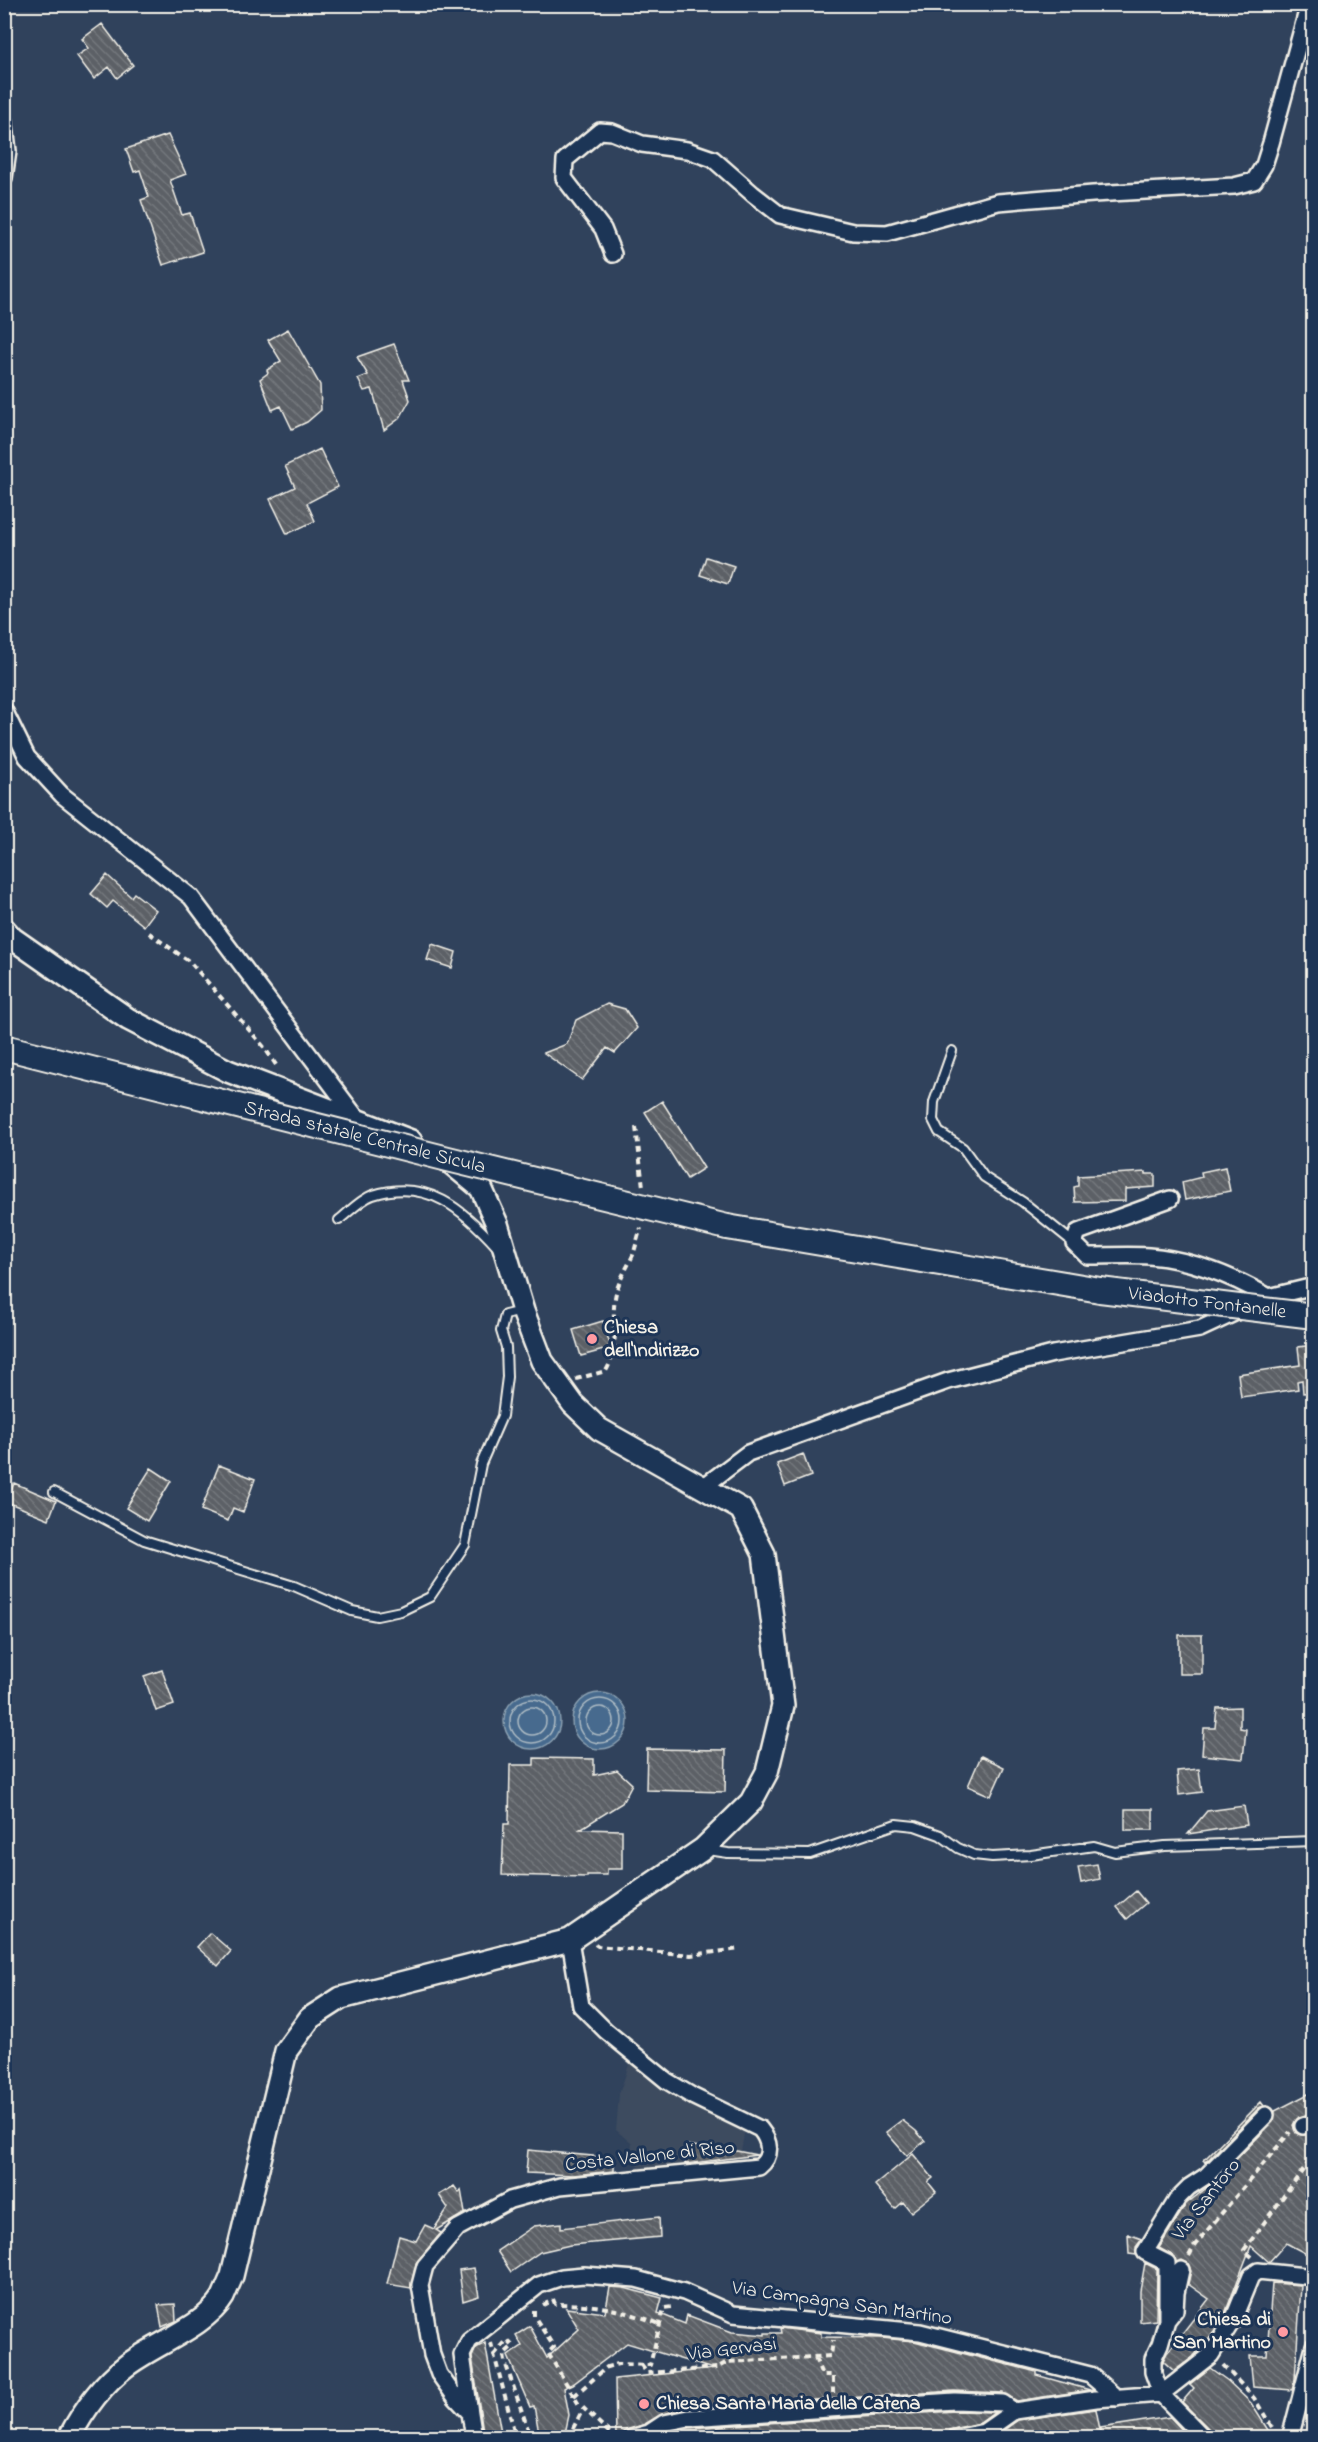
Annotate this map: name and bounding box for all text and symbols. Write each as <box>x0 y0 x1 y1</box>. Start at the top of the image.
street label: Strada statale Centrale Sicula <box>241 1094 489 1182</box>
street label: Viadotto Fontanelle <box>1126 1279 1288 1327</box>
place label: Chiesa dell'Indirizzo <box>604 1314 699 1366</box>
marker: Chiesa dell'Indirizzo <box>585 1332 599 1346</box>
street label: Costa Vallone di Riso <box>564 2134 736 2180</box>
street label: Via Santoro <box>1165 2153 1248 2248</box>
street label: Via Campagna San Martino <box>729 2274 954 2335</box>
place label: Chiesa di San Martino <box>1173 2306 1271 2358</box>
marker: Chiesa di San Martino <box>1276 2325 1290 2339</box>
street label: Via Gervasi <box>685 2330 778 2370</box>
place label: Chiesa Santa Maria della Catena <box>656 2390 921 2419</box>
marker: Chiesa Santa Maria della Catena <box>637 2397 651 2411</box>

